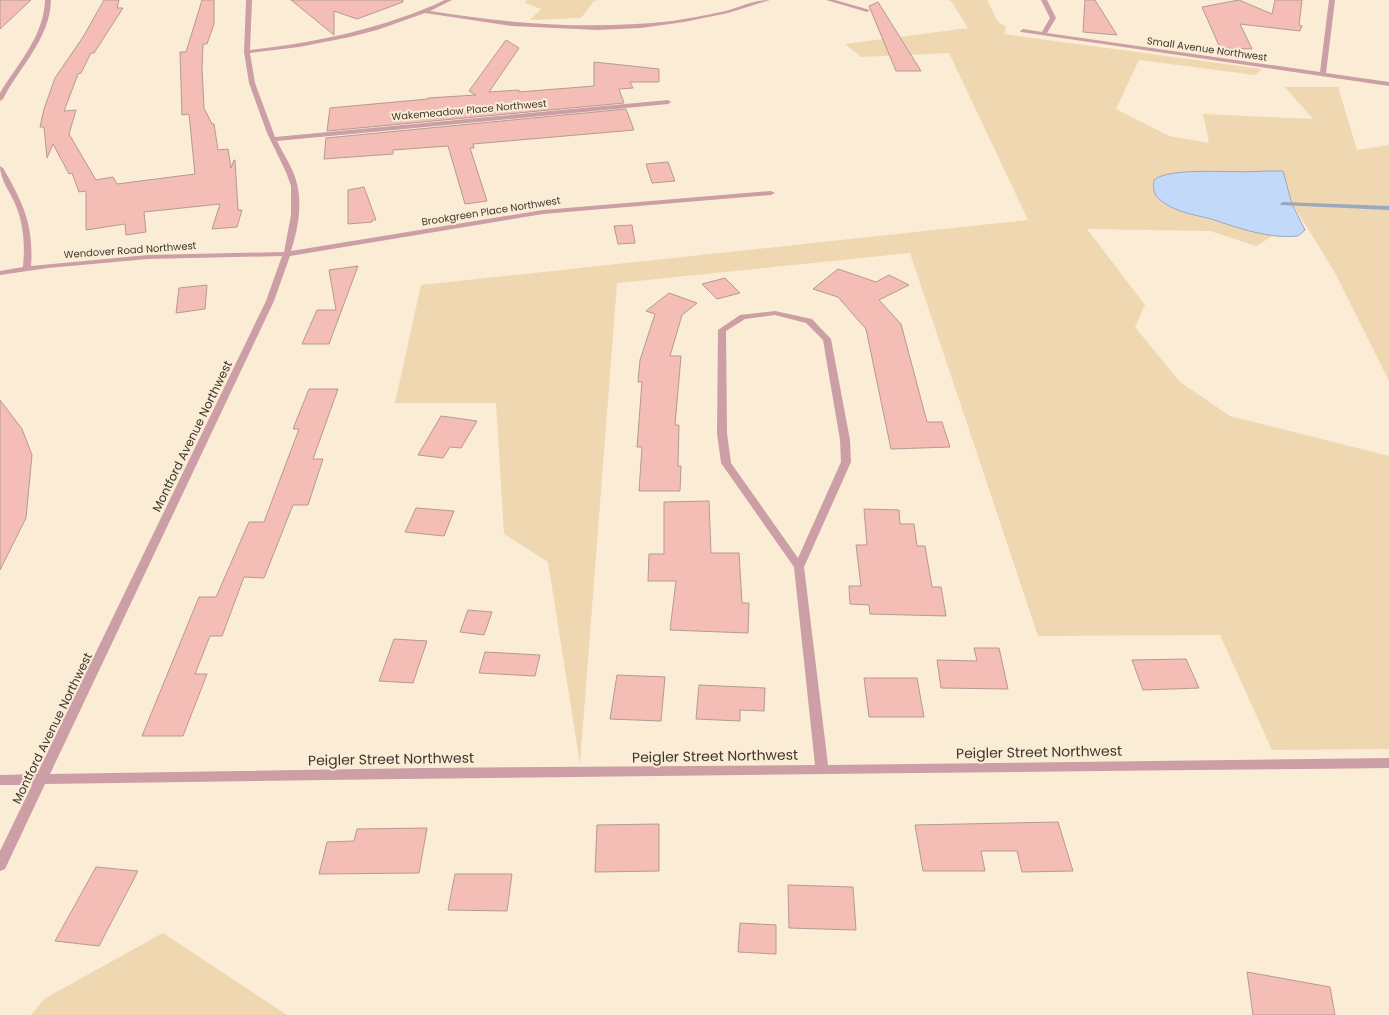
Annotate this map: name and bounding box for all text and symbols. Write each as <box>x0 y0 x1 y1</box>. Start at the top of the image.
street label: Small Avenue Northwest <box>1146 33 1268 65</box>
street label: Wakemeadow Place Northwest <box>391 96 547 124</box>
street label: Brookgreen Place Northwest <box>421 193 562 229</box>
street label: Wendover Road Northwest <box>63 238 197 262</box>
street label: Montford Avenue Northwest <box>148 358 236 514</box>
street label: Montford Avenue Northwest <box>8 650 96 806</box>
street label: Peigler Street Northwest <box>956 741 1122 763</box>
street label: Peigler Street Northwest <box>632 745 798 767</box>
street label: Peigler Street Northwest <box>308 748 474 770</box>

